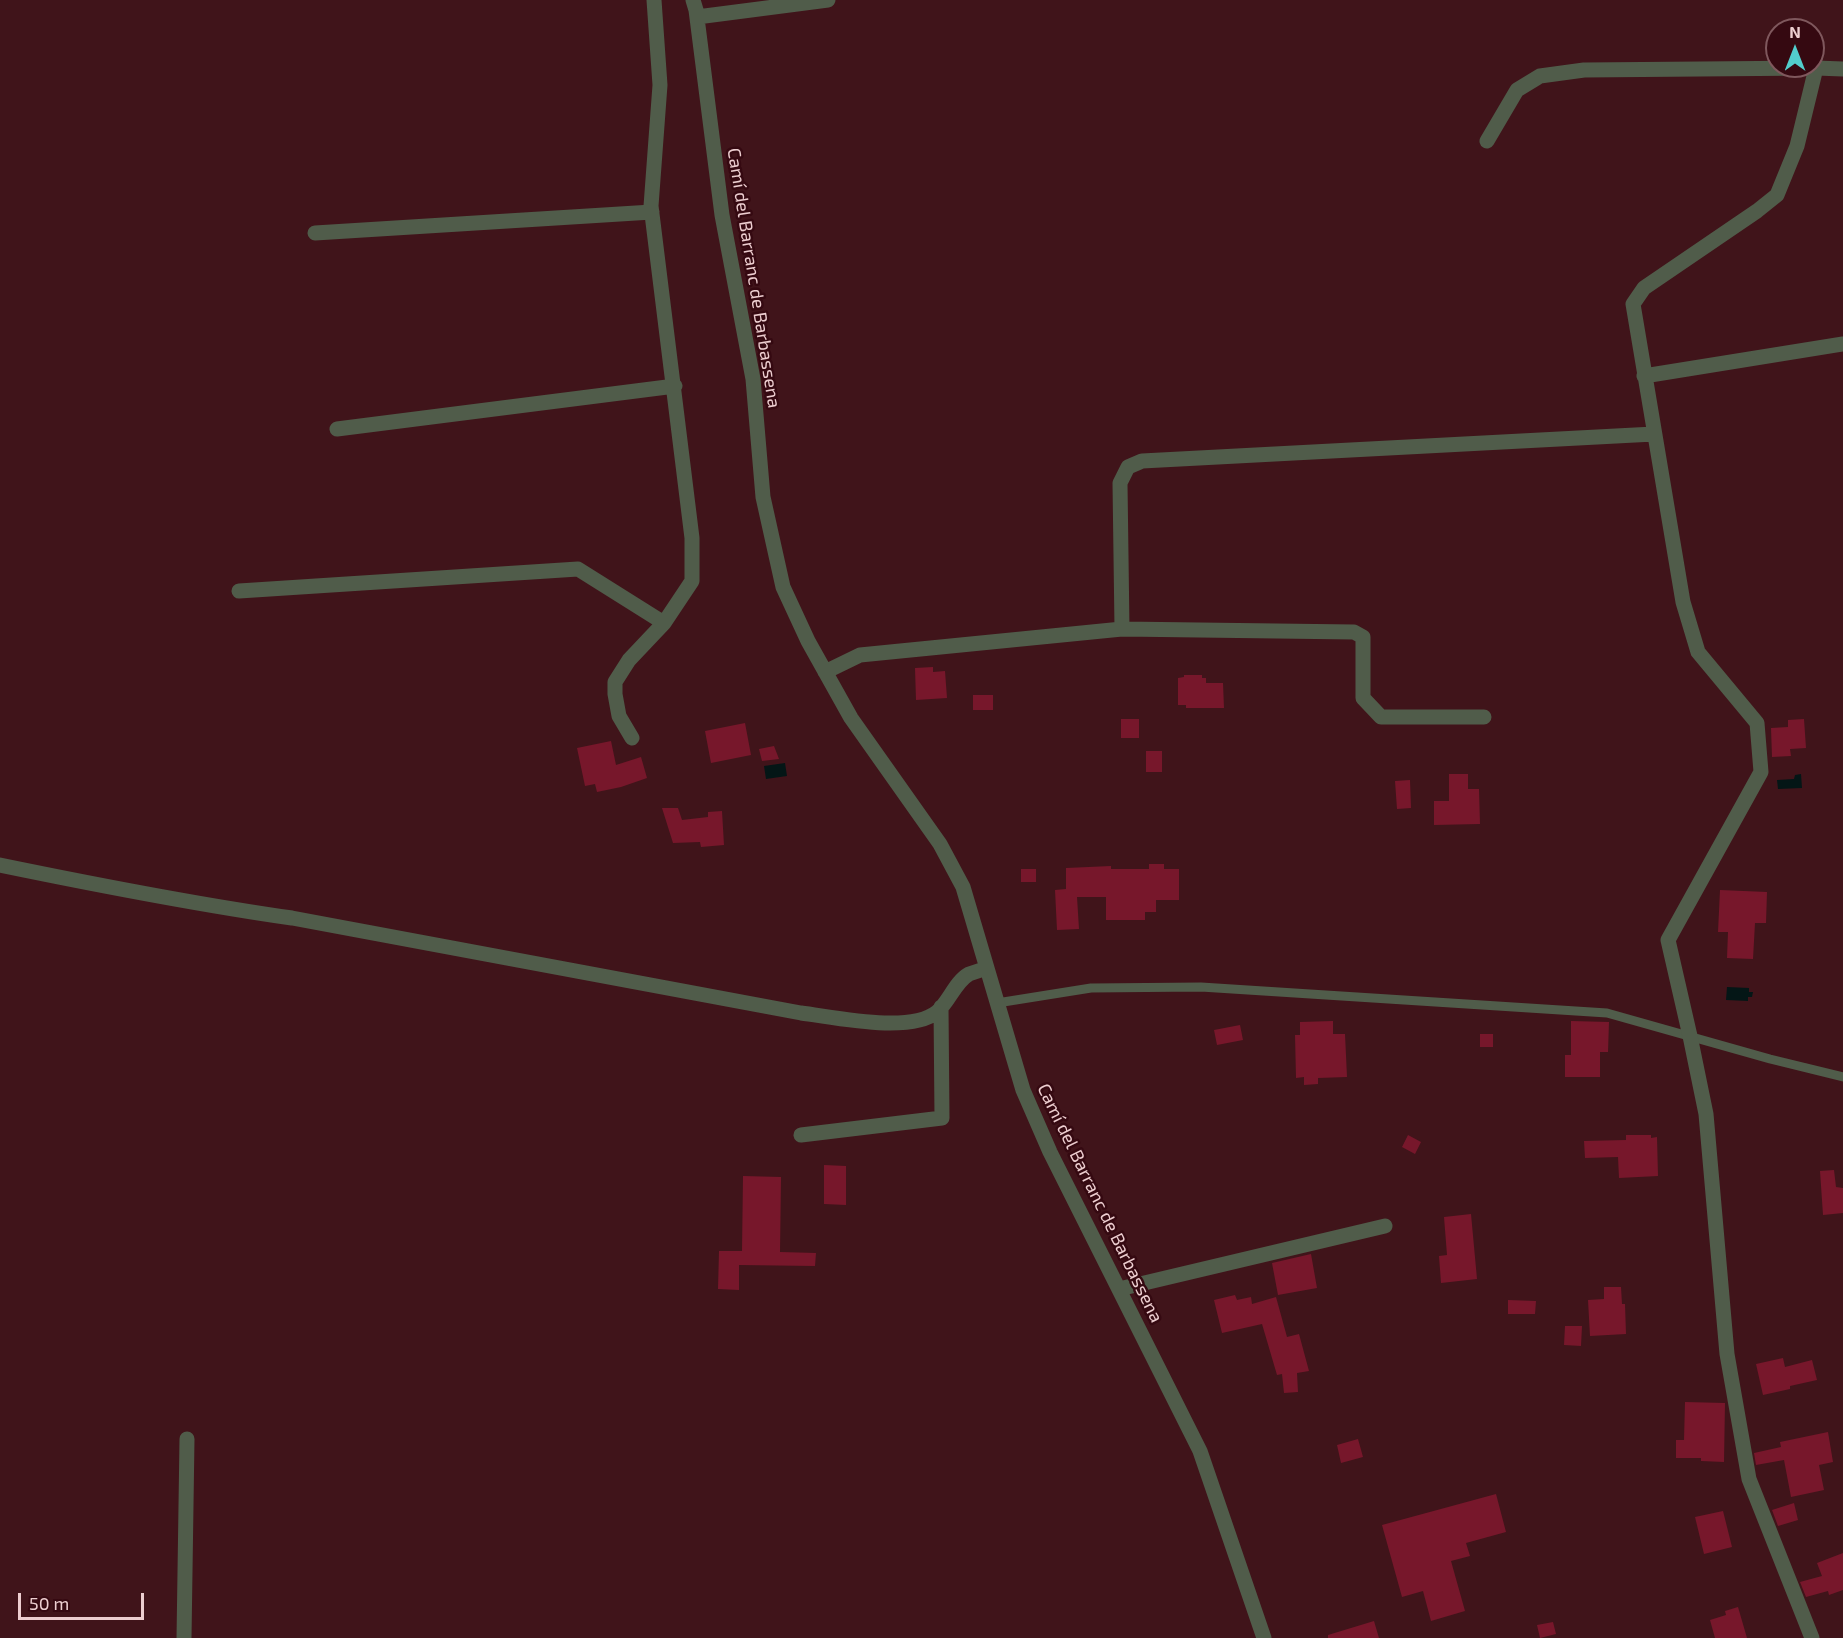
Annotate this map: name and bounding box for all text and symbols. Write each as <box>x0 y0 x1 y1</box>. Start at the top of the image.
north arrow <box>1765 18 1825 78</box>
text: N <box>1789 22 1801 41</box>
street label: Camí del Barranc de Barbassena <box>723 146 785 410</box>
street label: Camí del Barranc de Barbassena <box>1033 1080 1167 1326</box>
scale bar <box>21 1581 147 1619</box>
text: 50 m <box>29 1592 69 1614</box>

